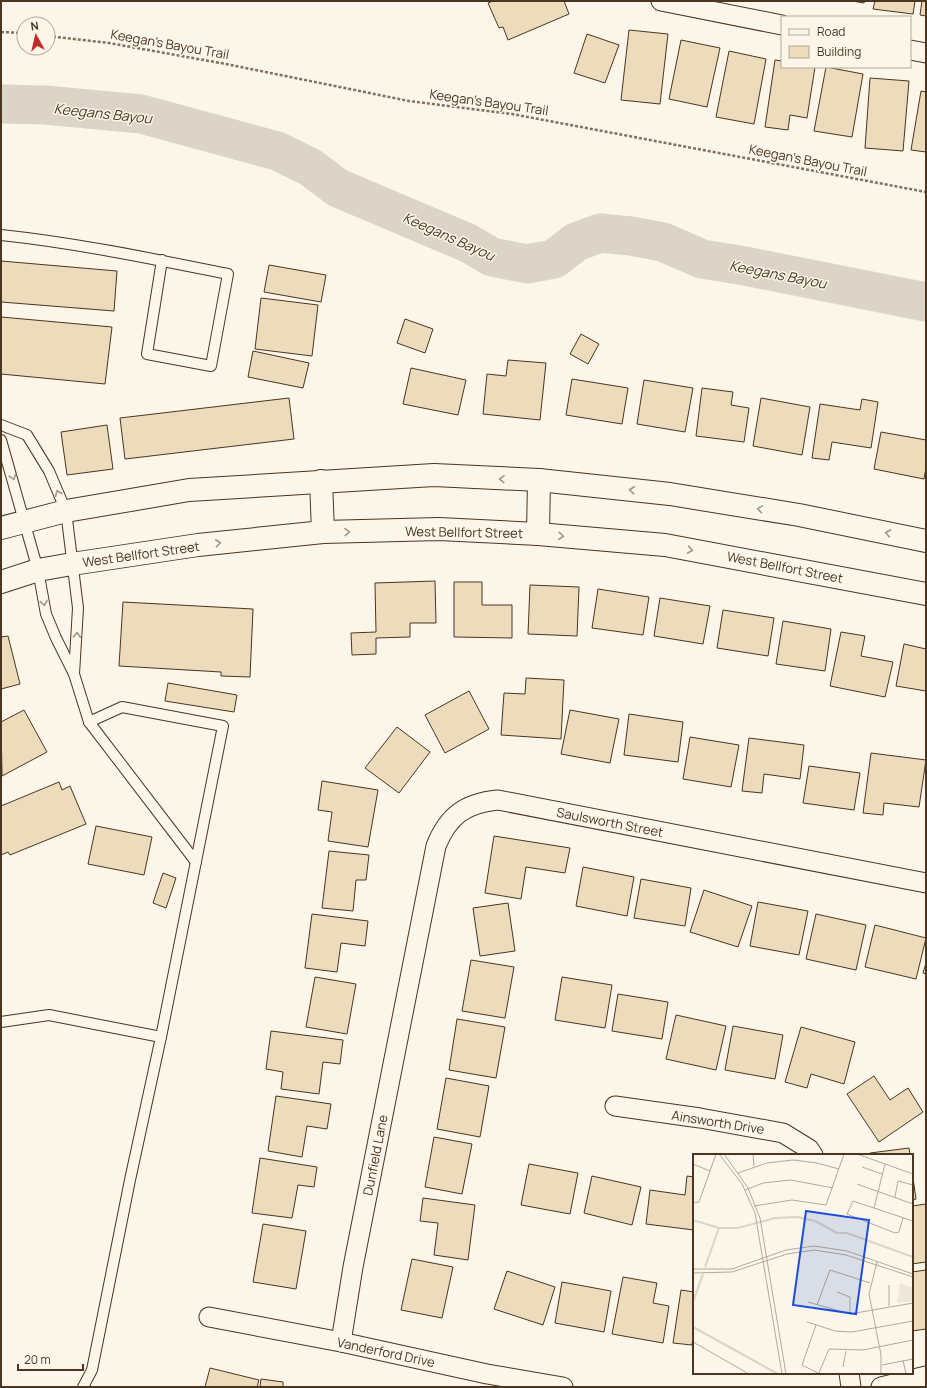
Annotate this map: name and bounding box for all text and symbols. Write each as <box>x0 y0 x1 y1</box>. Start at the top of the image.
north arrow <box>16 16 56 56</box>
legend <box>781 16 911 68</box>
text: N <box>30 18 40 34</box>
text: Road <box>817 23 845 40</box>
street label: Keegan's Bayou Trail <box>109 25 231 63</box>
text: Building <box>817 43 861 60</box>
street label: Keegan's Bayou Trail <box>428 85 550 119</box>
water label: Keegans Bayou <box>53 98 155 128</box>
street label: Keegan's Bayou Trail <box>747 140 869 180</box>
water label: Keegans Bayou <box>400 207 499 265</box>
water label: Keegans Bayou <box>728 255 830 293</box>
one-way arrow <box>8 473 17 480</box>
one-way arrow <box>499 474 505 483</box>
one-way arrow <box>628 486 635 495</box>
one-way arrow <box>55 490 63 498</box>
one-way arrow <box>757 505 763 514</box>
street label: West Bellfort Street <box>405 522 523 542</box>
one-way arrow <box>344 527 350 536</box>
one-way arrow <box>885 530 891 538</box>
one-way arrow <box>558 531 564 540</box>
street label: West Bellfort Street <box>81 537 201 571</box>
one-way arrow <box>215 539 221 548</box>
one-way arrow <box>687 545 694 553</box>
street label: West Bellfort Street <box>725 547 845 587</box>
one-way arrow <box>40 600 48 606</box>
one-way arrow <box>73 632 81 638</box>
street label: Saulsworth Street <box>555 803 665 841</box>
street label: Ainsworth Drive <box>670 1106 766 1138</box>
street label: Dunfield Lane <box>358 1113 392 1197</box>
inset map <box>693 1154 913 1374</box>
street label: Vanderford Drive <box>335 1333 437 1371</box>
scale bar <box>18 1346 83 1372</box>
text: 20 m <box>24 1351 51 1368</box>

